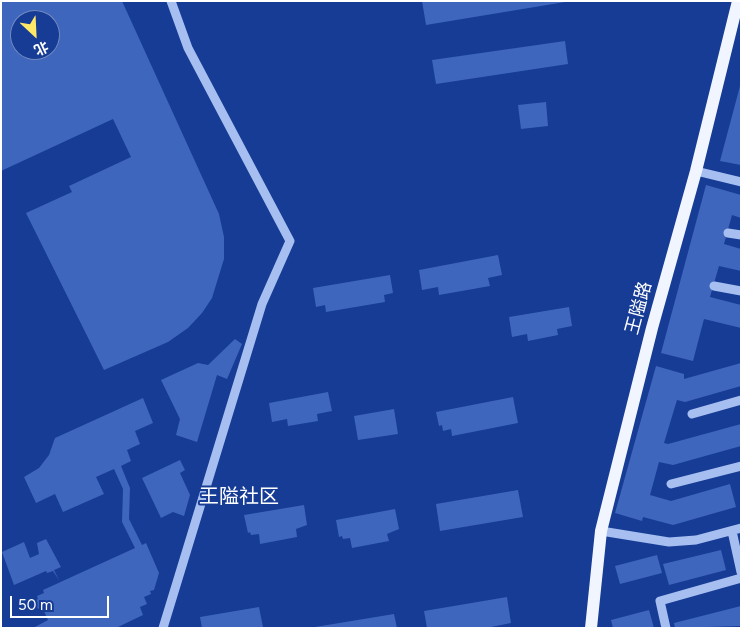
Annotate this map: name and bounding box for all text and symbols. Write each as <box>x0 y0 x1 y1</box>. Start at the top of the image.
north arrow <box>10 10 60 60</box>
text: 北 <box>31 37 51 59</box>
street label: 王隘路 <box>622 279 656 337</box>
district label: 王隘社区 <box>199 485 279 509</box>
scale bar <box>12 586 111 618</box>
text: 50 m <box>18 596 53 614</box>

